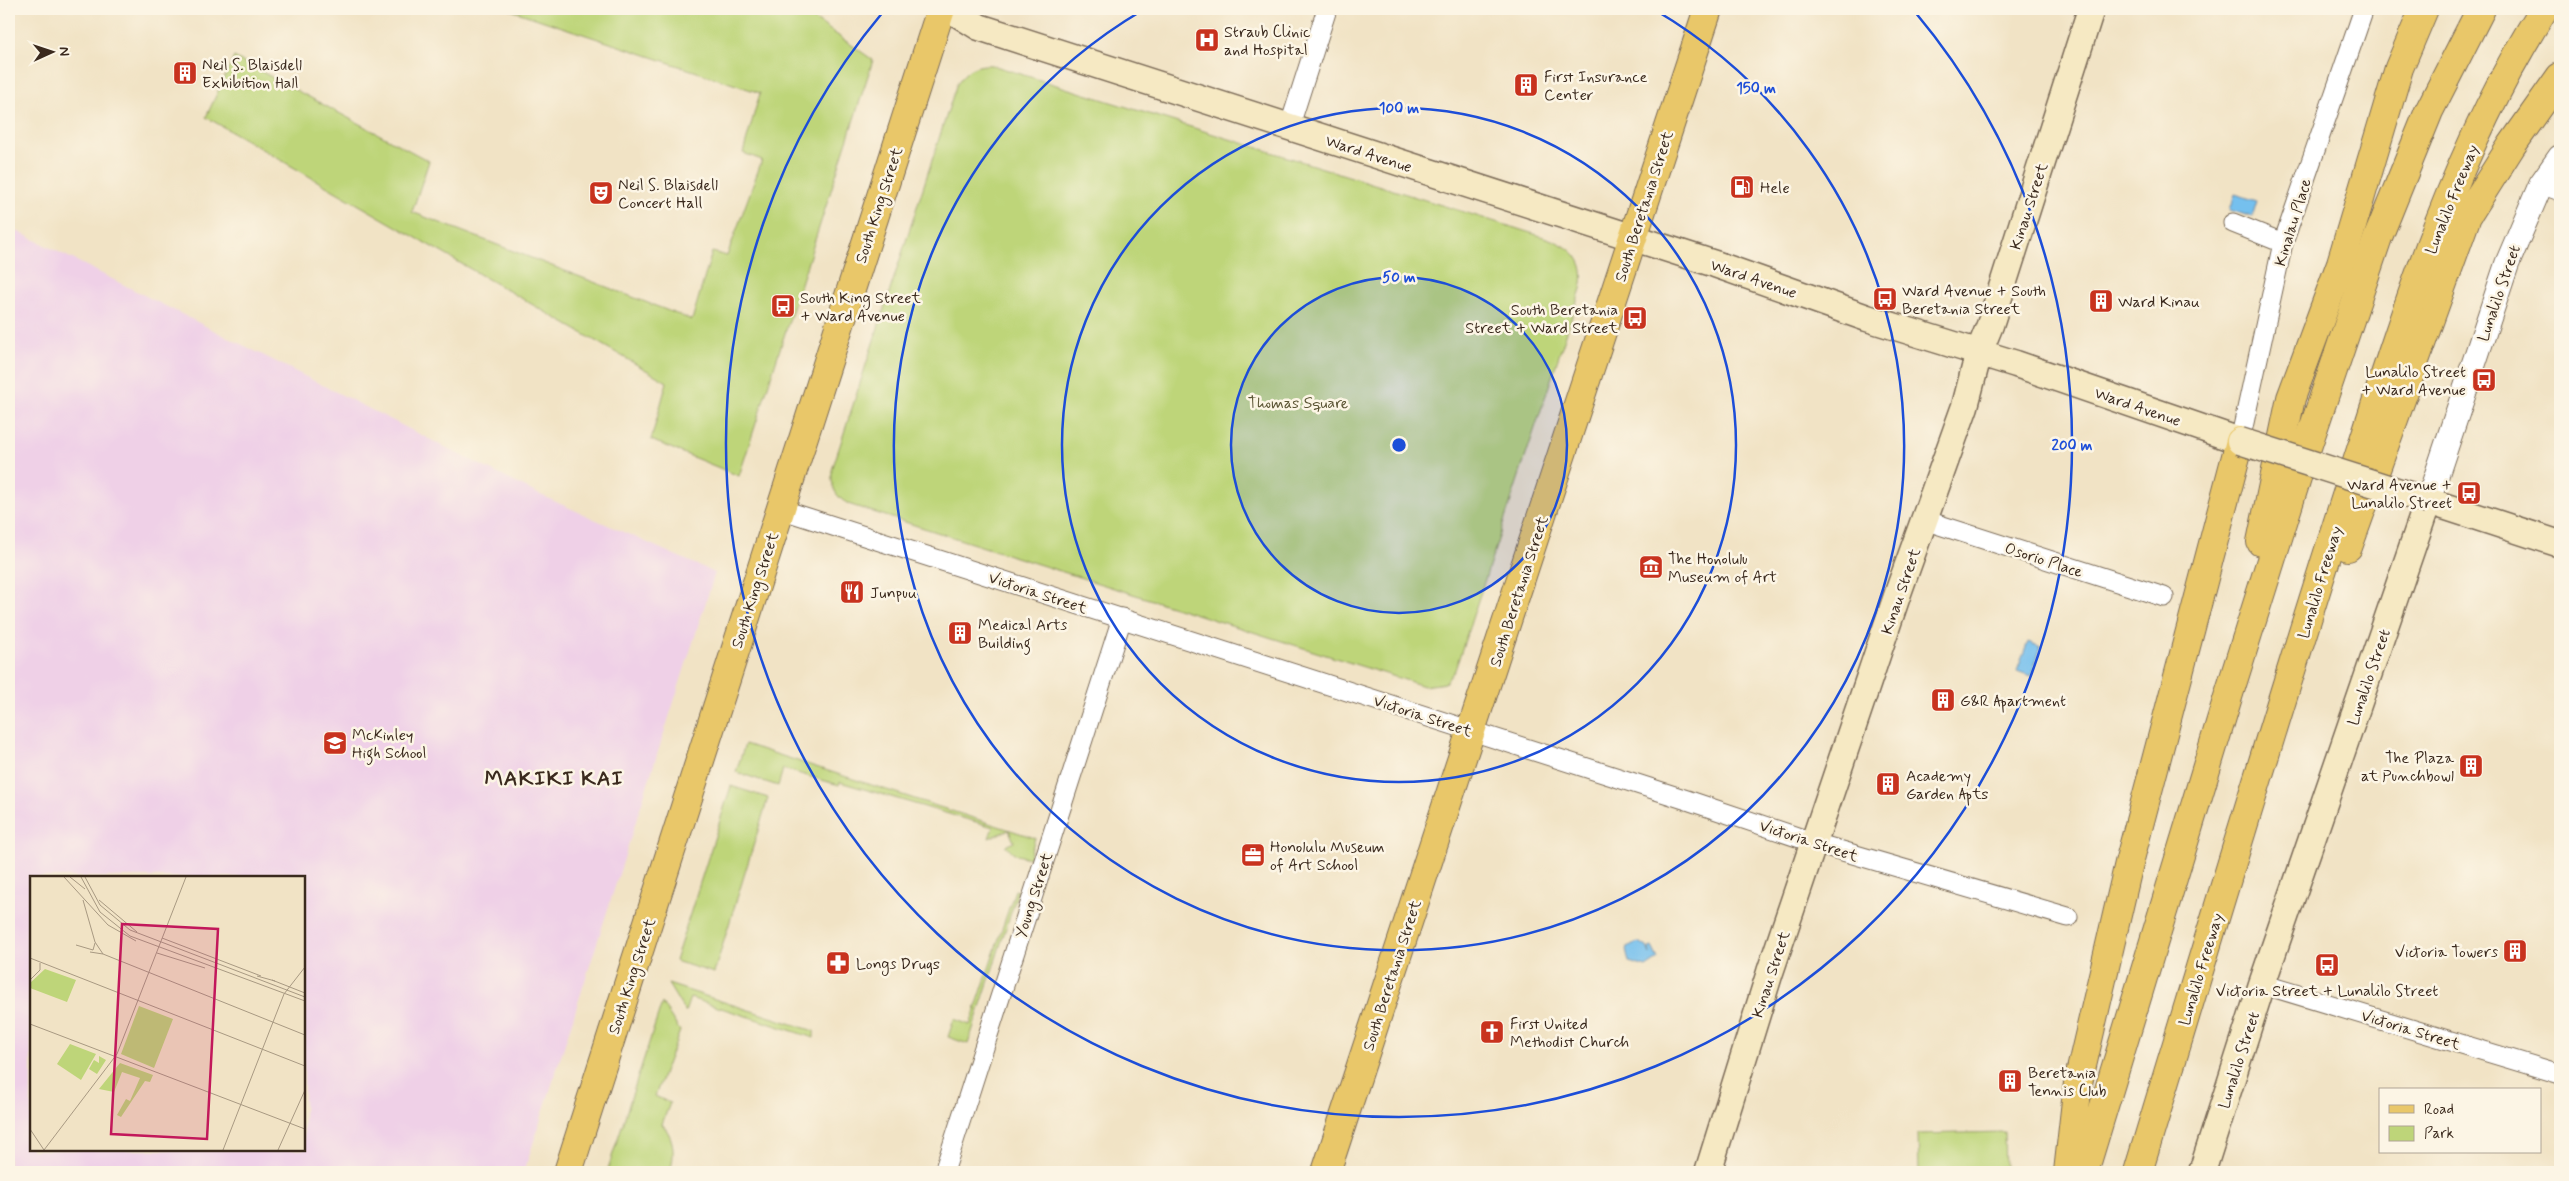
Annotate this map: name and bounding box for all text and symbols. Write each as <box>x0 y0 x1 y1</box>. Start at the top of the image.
place label: Straub Clinic and Hospital <box>1224 22 1310 61</box>
hospital icon: Straub Clinic and Hospital <box>1194 27 1220 53</box>
north arrow <box>28 28 78 78</box>
text: N <box>55 46 73 57</box>
place label: Neil S. Blaisdell Exhibition Hall <box>202 55 302 94</box>
building icon: Neil S. Blaisdell Exhibition Hall <box>172 60 198 86</box>
place label: First Insurance Center <box>1544 67 1648 106</box>
building icon: First Insurance Center <box>1513 72 1539 98</box>
text: 150 m <box>1736 79 1776 99</box>
text: 100 m <box>1379 99 1419 119</box>
street label: South Beretania Street <box>1610 128 1679 284</box>
street label: Ward Avenue <box>1323 131 1415 178</box>
street label: Lunalilo Freeway <box>2421 142 2484 257</box>
street label: South King Street <box>851 144 909 267</box>
street label: Kinau Street <box>2006 160 2054 253</box>
fuel station icon: Hele <box>1729 174 1755 200</box>
place label: Neil S. Blaisdell Concert Hall <box>618 175 718 214</box>
street label: Kinalau Place <box>2270 176 2317 269</box>
place label: Hele <box>1760 178 1790 199</box>
theatre icon: Neil S. Blaisdell Concert Hall <box>588 180 614 206</box>
street label: Lunalilo Street <box>2473 242 2526 345</box>
street label: Ward Avenue <box>1708 255 1799 304</box>
text: 50 m <box>1382 268 1416 288</box>
place label: Ward Avenue + South Beretania Street <box>1902 281 2046 320</box>
bus stop icon: Ward Avenue + South Beretania Street <box>1872 286 1898 312</box>
place label: South King Street + Ward Avenue <box>800 288 921 327</box>
building icon: Ward Kinau <box>2088 288 2114 314</box>
place label: Ward Kinau <box>2118 292 2200 313</box>
bus stop icon: South King Street + Ward Avenue <box>770 293 796 319</box>
place label: South Beretania Street + Ward Street <box>1465 300 1619 339</box>
bus stop icon: South Beretania Street + Ward Street <box>1622 305 1648 331</box>
place label: Lunalilo Street + Ward Avenue <box>2361 362 2466 401</box>
bus stop icon: Lunalilo Street + Ward Avenue <box>2471 367 2497 393</box>
street label: Ward Avenue <box>2092 383 2183 432</box>
park label: Thomas Square <box>1248 393 1349 414</box>
centre of rings <box>1390 436 1408 454</box>
text: 200 m <box>2052 436 2093 456</box>
place label: Ward Avenue + Lunalilo Street <box>2347 475 2452 514</box>
bus stop icon: Ward Avenue + Lunalilo Street <box>2456 480 2482 506</box>
street label: South Beretania Street <box>1485 513 1554 669</box>
street label: Lunalilo Freeway <box>2293 524 2348 641</box>
street label: South King Street <box>727 529 785 652</box>
street label: Osorio Place <box>2002 538 2086 583</box>
street label: Kinau Street <box>1877 545 1926 638</box>
place label: The Honolulu Museum of Art <box>1668 549 1777 588</box>
museum icon: The Honolulu Museum of Art <box>1638 554 1664 580</box>
street label: Victoria Street <box>986 568 1090 619</box>
restaurant icon: Junpuu <box>839 579 865 605</box>
place label: Junpuu <box>870 583 917 604</box>
place label: Medical Arts Building <box>978 615 1067 655</box>
building icon: Medical Arts Building <box>947 620 973 646</box>
street label: Lunalilo Street <box>2343 626 2396 729</box>
building icon: G&R Apartment <box>1930 687 1956 713</box>
street label: Victoria Street <box>1371 691 1475 742</box>
place label: G&R Apartment <box>1960 691 2066 713</box>
place label: McKinley High School <box>352 725 427 765</box>
school or university icon: McKinley High School <box>322 730 348 756</box>
place label: The Plaza at Punchbowl <box>2361 748 2454 787</box>
building icon: The Plaza at Punchbowl <box>2458 753 2484 779</box>
district label: MAKIKI KAI <box>484 765 624 793</box>
place label: Academy Garden Apts <box>1906 766 1988 806</box>
building icon: Academy Garden Apts <box>1875 771 1901 797</box>
street label: Victoria Street <box>1757 816 1861 867</box>
place label: Honolulu Museum of Art School <box>1270 837 1385 876</box>
office icon: Honolulu Museum of Art School <box>1240 842 1266 868</box>
street label: Young Street <box>1011 849 1059 941</box>
inset map <box>30 876 305 1151</box>
street label: South Beretania Street <box>1358 897 1427 1053</box>
street label: Lunalilo Freeway <box>2174 911 2229 1028</box>
street label: South King Street <box>604 915 662 1038</box>
street label: Kinau Street <box>1748 928 1796 1021</box>
building icon: Victoria Towers <box>2502 938 2528 964</box>
place label: Victoria Towers <box>2395 942 2498 963</box>
pharmacy icon: Longs Drugs <box>825 950 851 976</box>
bus stop icon: Victoria Street + Lunalilo Street <box>2314 952 2340 978</box>
place label: Longs Drugs <box>856 954 940 976</box>
place label: Victoria Street + Lunalilo Street <box>2216 981 2438 1002</box>
street label: Victoria Street <box>2358 1005 2463 1056</box>
street label: Lunalilo Street <box>2214 1009 2265 1112</box>
place label: First United Methodist Church <box>1510 1014 1629 1053</box>
church icon: First United Methodist Church <box>1479 1019 1505 1045</box>
place label: Beretania Tennis Club <box>2028 1063 2106 1102</box>
building icon: Beretania Tennis Club <box>1997 1068 2023 1094</box>
legend <box>2379 1088 2542 1154</box>
text: Road <box>2424 1100 2454 1120</box>
text: Park <box>2424 1124 2454 1144</box>

